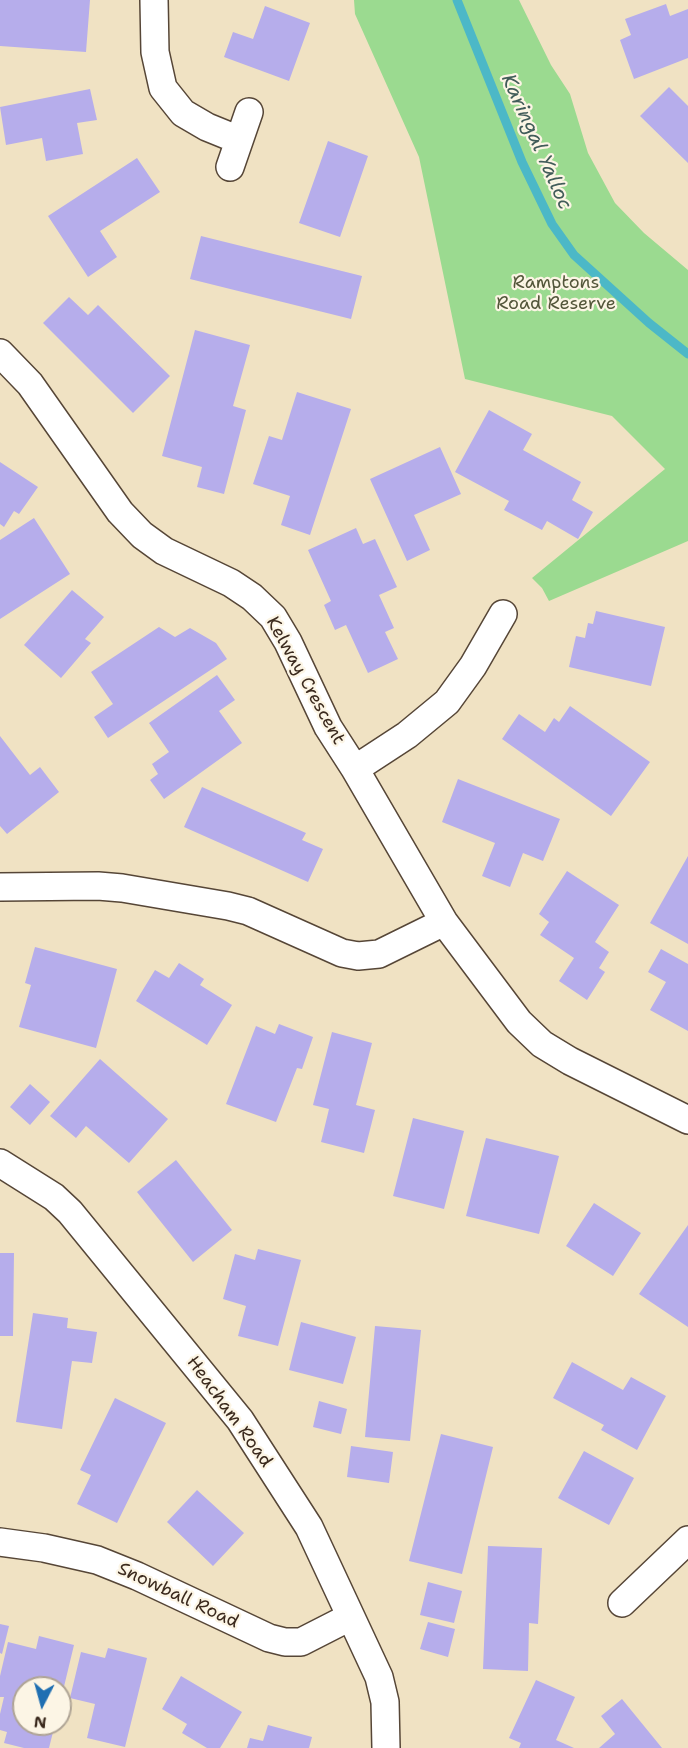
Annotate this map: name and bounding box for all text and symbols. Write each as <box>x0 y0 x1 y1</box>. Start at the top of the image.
water label: Karingal Yalloc <box>495 70 577 214</box>
park label: Ramptons Road Reserve <box>496 272 616 314</box>
street label: Kelway Crescent <box>261 613 349 749</box>
street label: Heacham Road <box>182 1352 276 1472</box>
street label: Snowball Road <box>114 1559 242 1633</box>
north arrow <box>12 1676 72 1736</box>
text: N <box>33 1711 48 1734</box>

